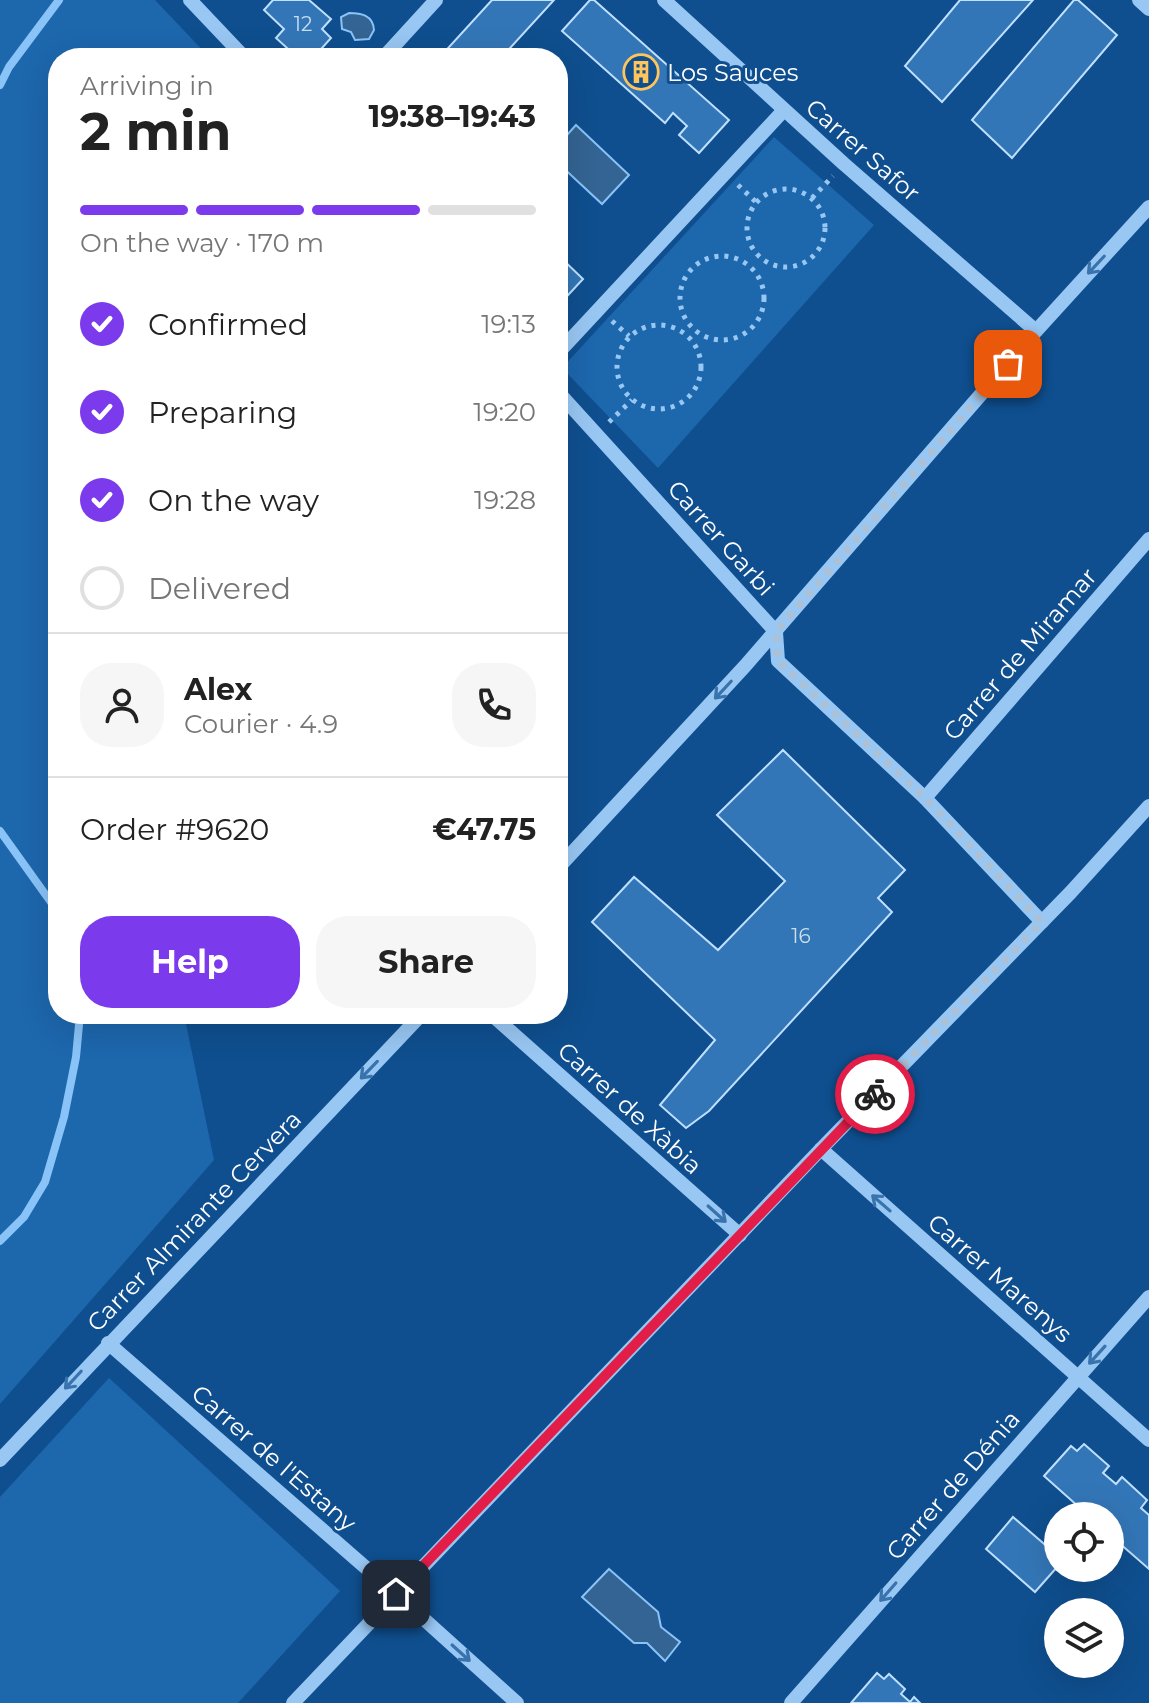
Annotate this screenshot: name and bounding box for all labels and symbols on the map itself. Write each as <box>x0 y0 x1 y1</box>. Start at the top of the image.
house number: 12 <box>294 12 312 36</box>
building icon: Los Sauces <box>622 53 660 91</box>
place label: Los Sauces <box>667 58 799 87</box>
street label: Carrer Safor <box>800 93 926 207</box>
one-way arrow <box>1087 255 1106 275</box>
pin <box>974 330 1042 398</box>
street label: Carrer Garbi <box>662 474 780 602</box>
street label: Carrer de Miramar <box>937 562 1103 746</box>
one-way arrow <box>715 679 733 699</box>
house number: 16 <box>791 924 811 948</box>
street label: Carrer de Xàbia <box>552 1036 708 1180</box>
courier <box>835 1054 915 1134</box>
one-way arrow <box>360 1060 378 1080</box>
street label: Carrer Almirante Cervera <box>81 1105 307 1337</box>
one-way arrow <box>871 1194 891 1212</box>
one-way arrow <box>707 1205 727 1223</box>
street label: Carrer Marenys <box>922 1208 1078 1348</box>
one-way arrow <box>1089 1345 1107 1365</box>
one-way arrow <box>65 1370 83 1390</box>
street label: Carrer de l'Estany <box>186 1379 362 1537</box>
street label: Carrer de Dénia <box>880 1404 1026 1566</box>
pin <box>362 1560 430 1628</box>
one-way arrow <box>879 1582 897 1602</box>
one-way arrow <box>451 1643 471 1661</box>

